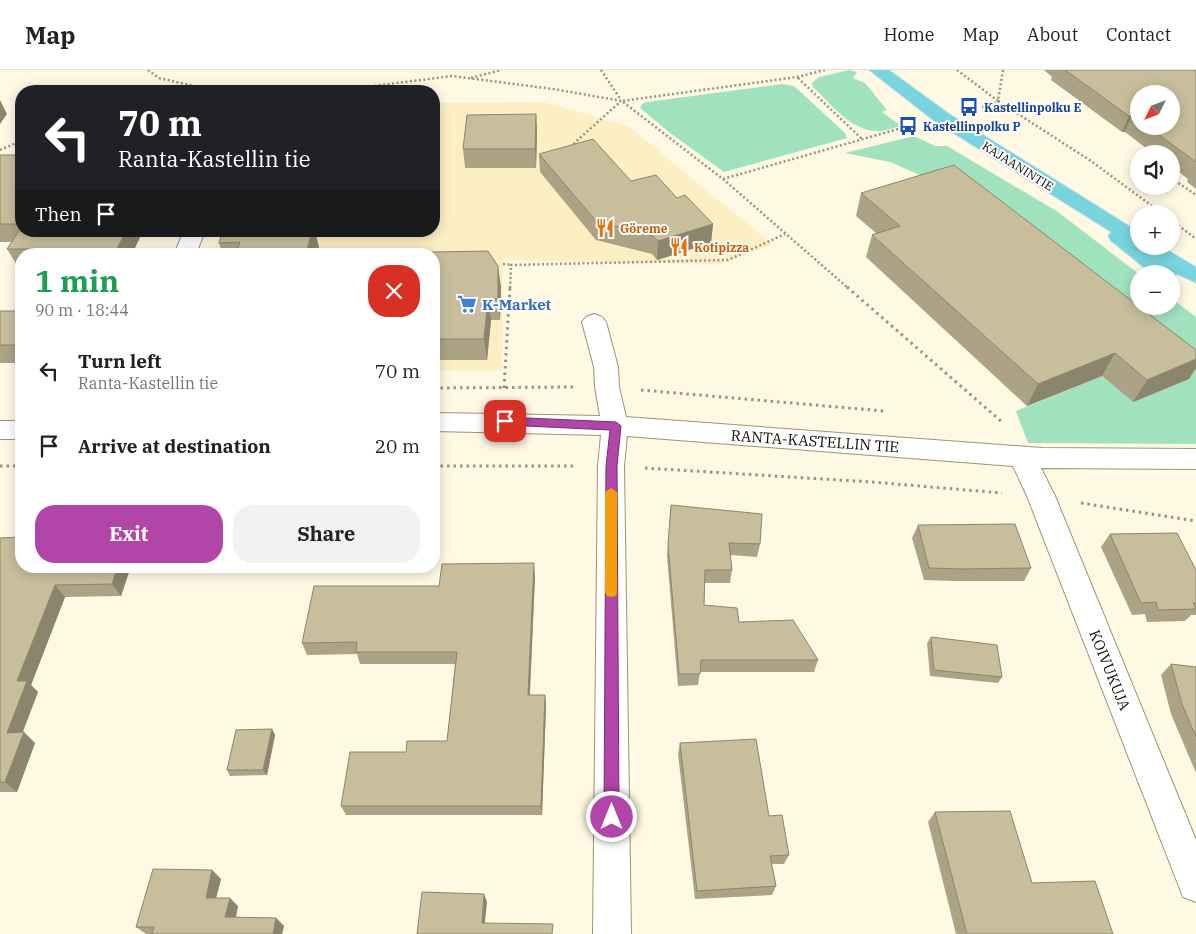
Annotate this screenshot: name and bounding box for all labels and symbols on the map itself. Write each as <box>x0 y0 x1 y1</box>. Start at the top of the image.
north arrow <box>1130 85 1180 135</box>
bus stop icon: Kastellinpolku E <box>958 96 980 118</box>
place label: Kastellinpolku E <box>984 100 1082 115</box>
bus stop icon: Kastellinpolku P <box>897 115 919 137</box>
place label: Kastellinpolku P <box>923 119 1021 134</box>
street label: KAJAANINTIE <box>980 138 1056 194</box>
restaurant icon: Göreme <box>594 217 616 239</box>
place label: Göreme <box>620 221 668 236</box>
restaurant icon: Kotipizza <box>668 236 690 258</box>
place label: Kotipizza <box>694 240 749 255</box>
supermarket icon: K-Market <box>456 293 478 315</box>
place label: K-Market <box>482 295 552 314</box>
pin <box>484 400 526 442</box>
street label: RANTA-KASTELLIN TIE <box>730 426 900 456</box>
street label: KOIVUKUJA <box>1085 627 1135 714</box>
position arrow <box>585 790 637 842</box>

